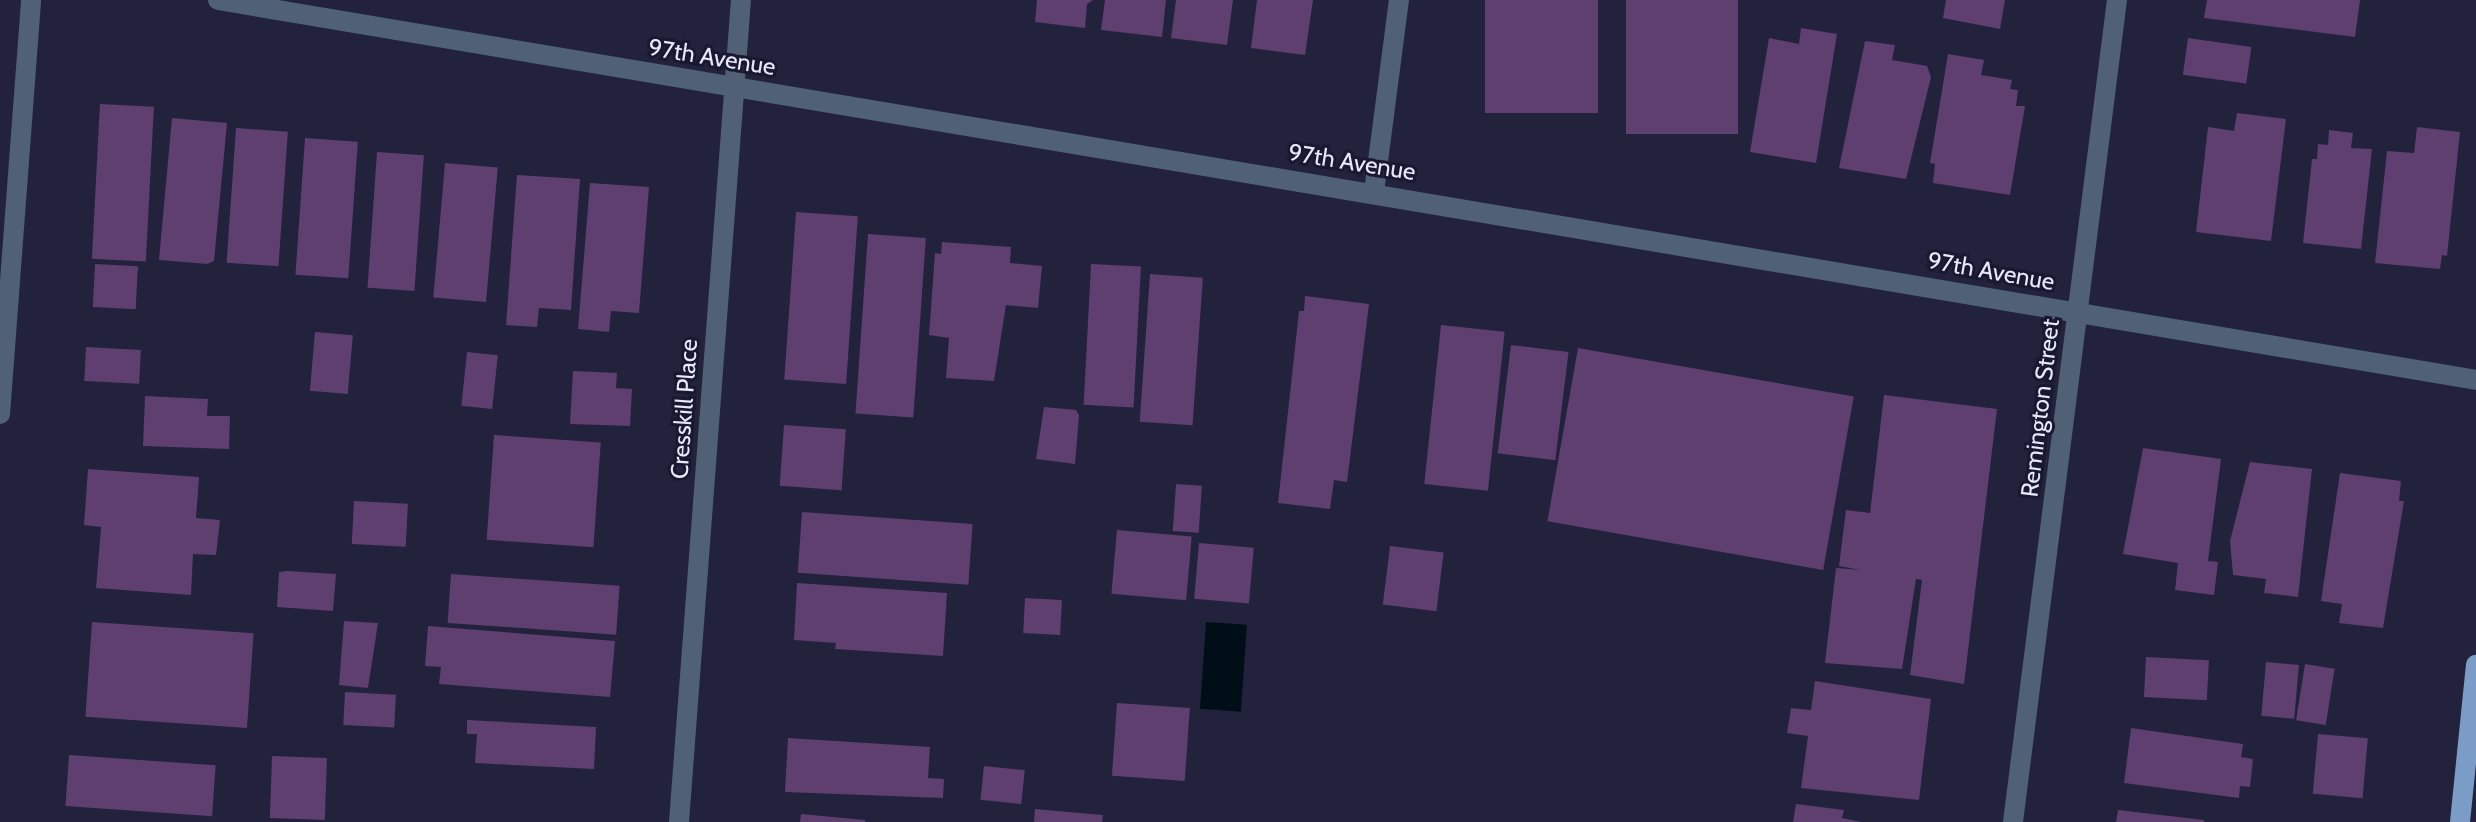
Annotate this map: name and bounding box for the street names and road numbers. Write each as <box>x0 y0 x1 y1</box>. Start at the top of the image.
street label: 97th Avenue <box>646 33 778 81</box>
street label: 97th Avenue <box>1286 138 1418 186</box>
street label: 97th Avenue <box>1925 246 2057 296</box>
street label: Remington Street <box>2015 317 2065 499</box>
street label: Cresskill Place <box>665 338 703 480</box>

